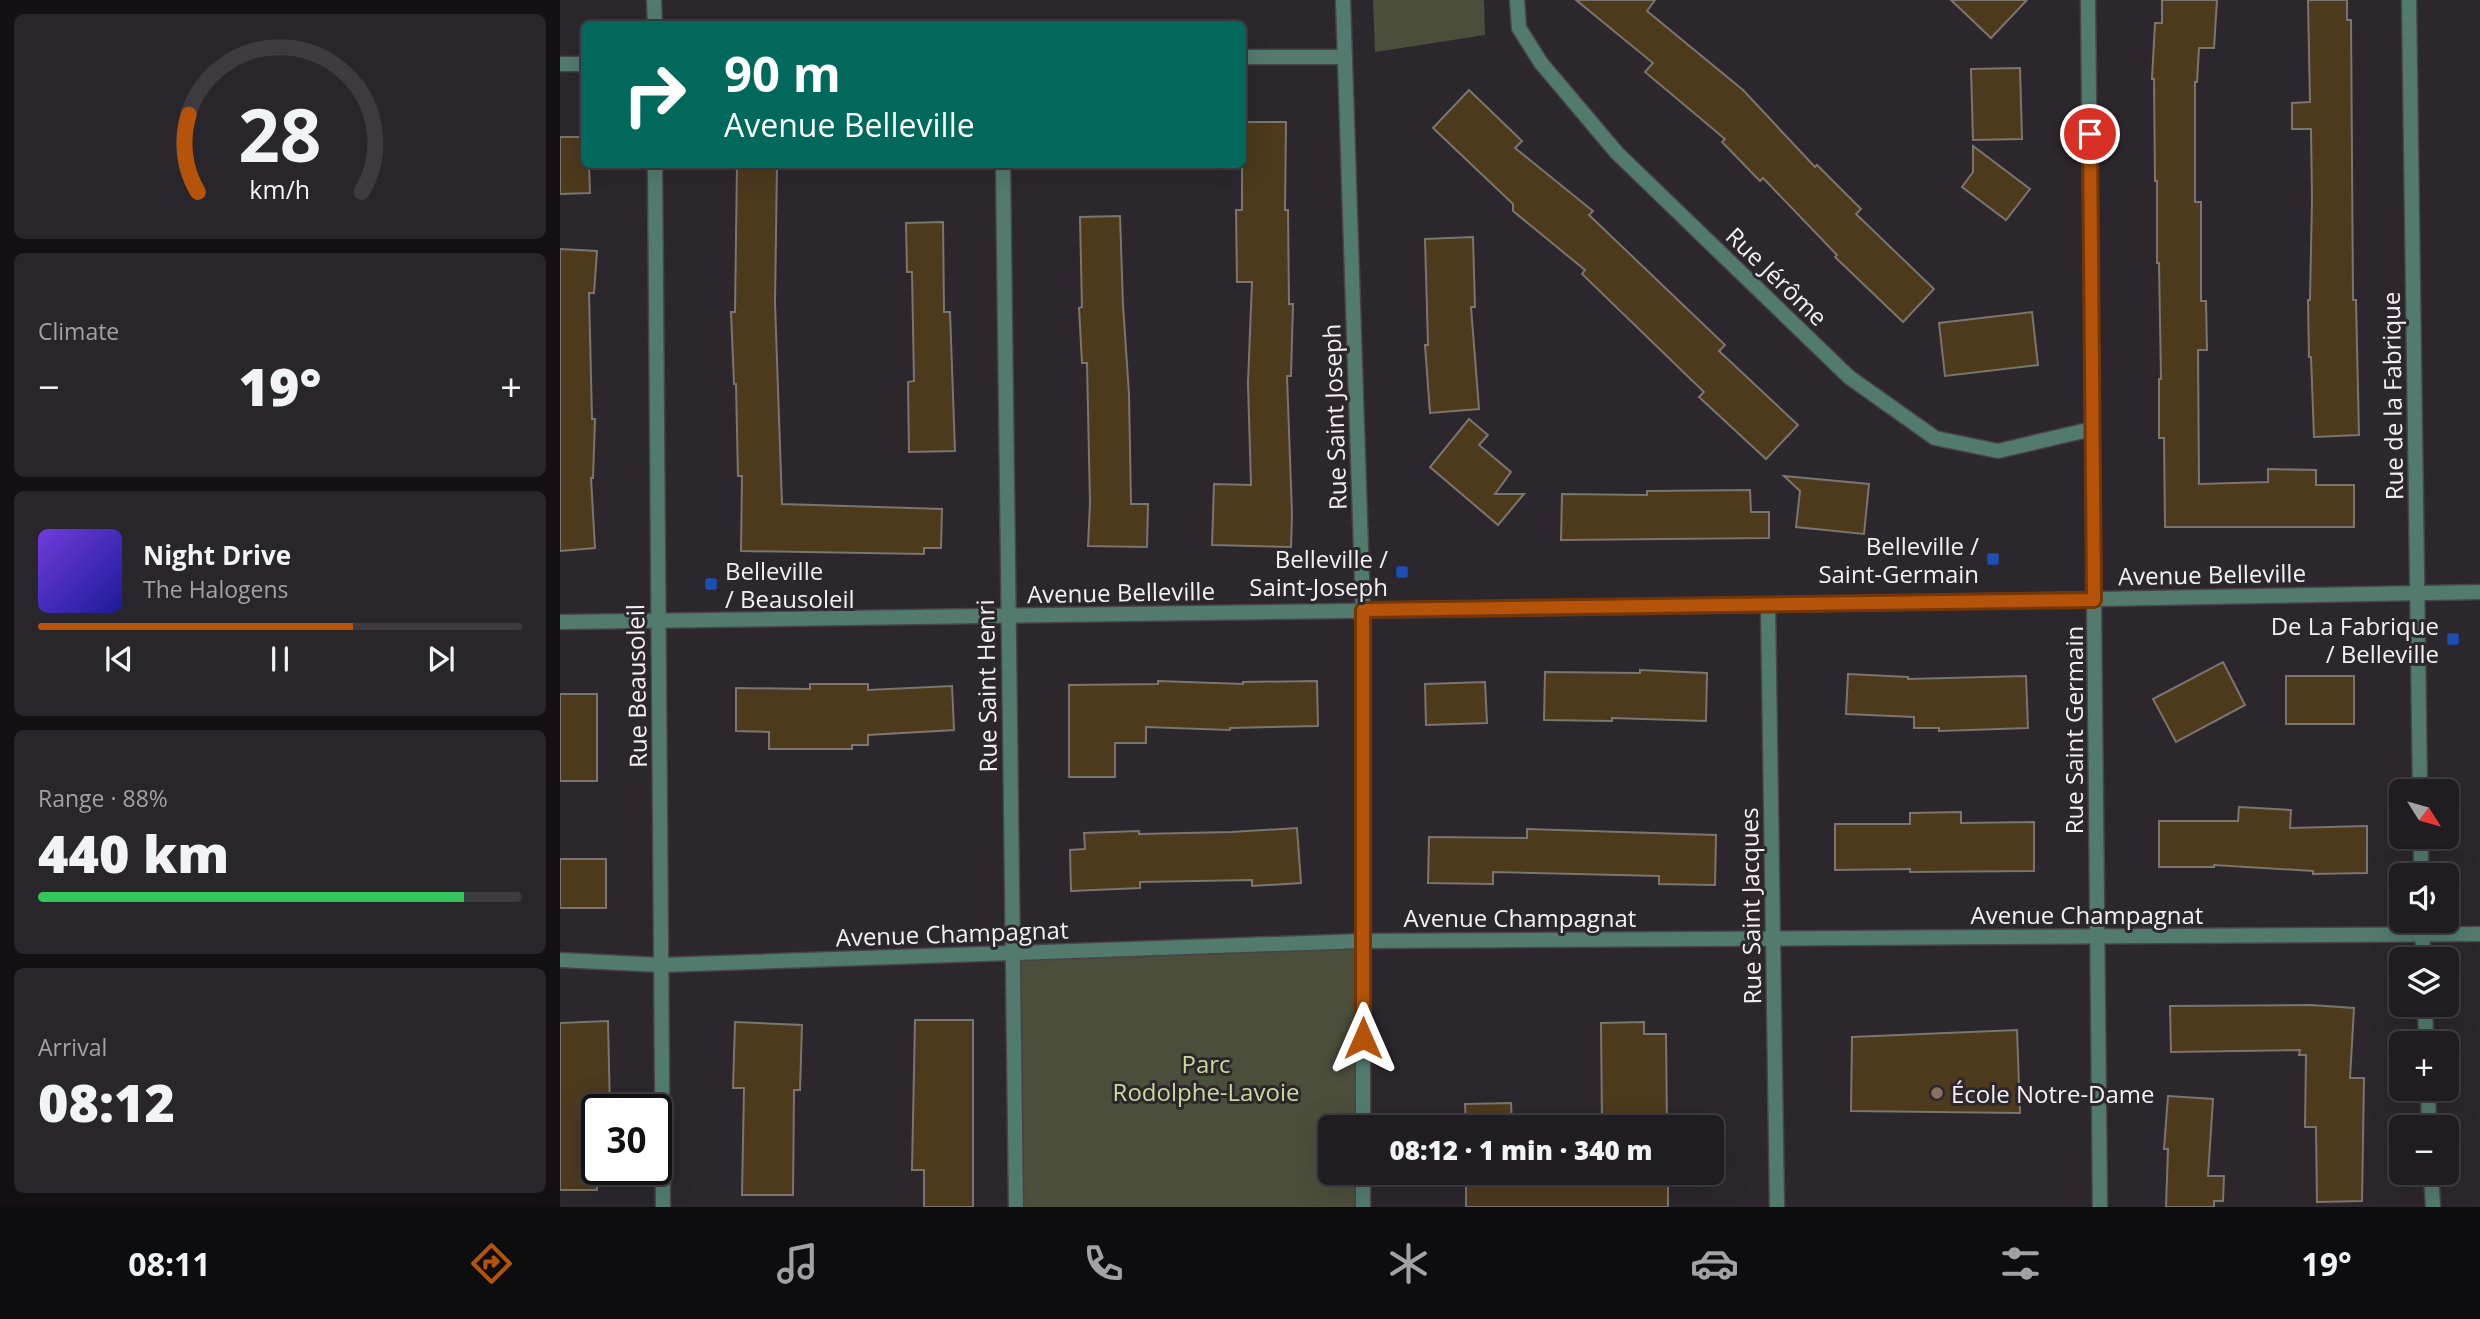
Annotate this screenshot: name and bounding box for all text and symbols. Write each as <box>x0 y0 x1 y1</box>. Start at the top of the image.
text: 90 m <box>724 40 841 106</box>
icon: right <box>609 49 700 140</box>
text: 28 <box>238 85 322 184</box>
text: Avenue Belleville <box>724 103 975 146</box>
pin <box>2060 104 2120 164</box>
icon: arrive <box>2071 115 2109 153</box>
text: km/h <box>250 172 310 206</box>
street label: Rue Jérôme <box>1719 219 1835 333</box>
street label: Rue de la Fabrique <box>2374 292 2410 500</box>
text: Climate <box>38 315 119 347</box>
street label: Rue Saint Joseph <box>1314 323 1354 511</box>
text: 19° <box>239 350 321 421</box>
text: − <box>38 360 60 412</box>
text: + <box>500 360 522 412</box>
place label: Belleville / Saint-Germain <box>1818 529 1979 590</box>
text: Night Drive <box>143 537 291 573</box>
place label: Belleville / Saint-Joseph <box>1249 542 1388 603</box>
marker: Belleville / Saint-Germain <box>1985 551 2001 567</box>
place label: Belleville / Beausoleil <box>725 554 855 615</box>
street label: Avenue Belleville <box>2118 556 2306 592</box>
marker: Belleville / Saint-Joseph <box>1394 564 1410 580</box>
text: The Halogens <box>143 573 289 605</box>
street label: Avenue Belleville <box>1027 574 1215 610</box>
marker: Belleville / Beausoleil <box>703 576 719 592</box>
street label: Rue Saint Henri <box>968 599 1004 773</box>
street label: Rue Beausoleil <box>618 604 654 768</box>
place label: De La Fabrique / Belleville <box>2271 609 2439 670</box>
street label: Rue Saint Germain <box>2057 626 2090 834</box>
marker: De La Fabrique / Belleville <box>2445 631 2461 647</box>
icon: previous <box>100 640 138 678</box>
icon: pause <box>261 640 299 678</box>
icon: next <box>422 640 460 678</box>
north arrow <box>2389 779 2459 849</box>
map controls <box>2389 779 2459 1185</box>
text: Range · 88% <box>38 782 168 814</box>
street label: Rue Saint Jacques <box>1732 807 1768 1005</box>
text: 440 km <box>38 817 229 888</box>
button: sound <box>2389 863 2459 933</box>
street label: Avenue Champagnat <box>1971 898 2203 931</box>
street label: Avenue Champagnat <box>1404 901 1636 934</box>
street label: Avenue Champagnat <box>835 912 1069 954</box>
button: layers <box>2389 947 2459 1017</box>
position arrow <box>1326 1001 1400 1075</box>
text: Arrival <box>38 1031 107 1063</box>
button: + <box>2389 1031 2459 1101</box>
park label: Parc Rodolphe-Lavoie <box>1113 1047 1299 1108</box>
text: 08:12 <box>38 1066 175 1137</box>
place label: École Notre-Dame <box>1951 1077 2155 1110</box>
marker: École Notre-Dame <box>1929 1085 1945 1101</box>
speed limit sign: 30 <box>581 1094 672 1185</box>
button: − <box>2389 1115 2459 1185</box>
text: 08:12 · 1 min · 340 m <box>1390 1132 1652 1168</box>
icon: directions <box>467 1239 516 1288</box>
icon: music <box>773 1239 822 1288</box>
icon: phone <box>1079 1239 1128 1288</box>
icon: climate <box>1384 1239 1433 1288</box>
icon: car <box>1690 1239 1739 1288</box>
icon: filters <box>1996 1239 2045 1288</box>
text: 08:11 <box>128 1242 211 1285</box>
text: 19° <box>2301 1242 2352 1285</box>

